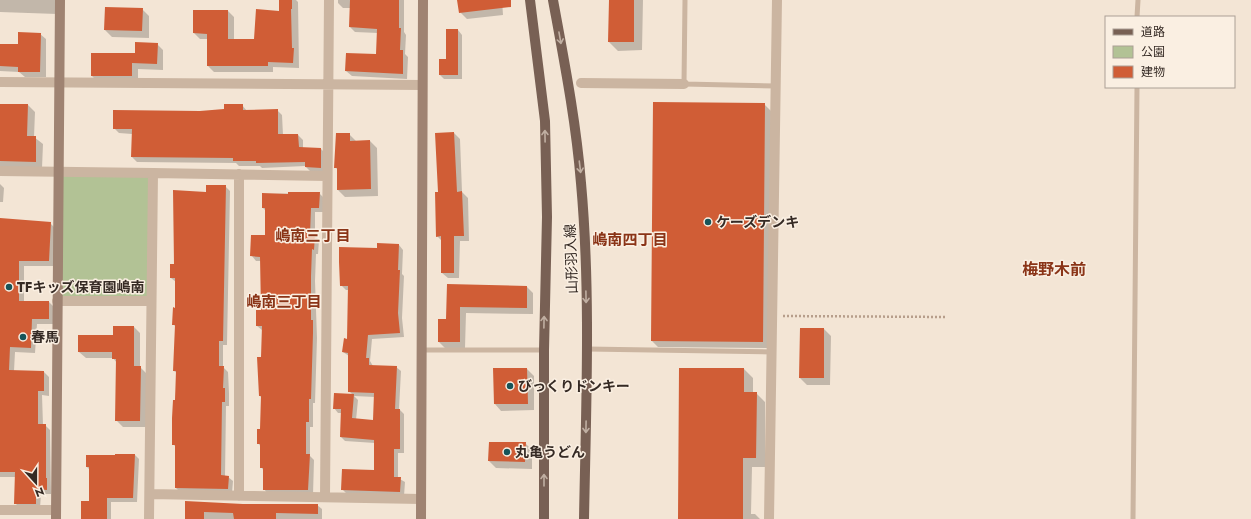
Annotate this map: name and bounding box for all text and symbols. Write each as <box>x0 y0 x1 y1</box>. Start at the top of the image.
legend <box>1105 16 1235 88</box>
text: 道路 <box>1141 23 1165 41</box>
one-way arrow <box>556 31 564 44</box>
text: 公園 <box>1141 43 1165 61</box>
text: 建物 <box>1141 63 1165 81</box>
one-way arrow <box>541 130 549 143</box>
one-way arrow <box>576 160 583 173</box>
place label: ケーズデンキ <box>716 212 799 232</box>
marker: ケーズデンキ <box>703 217 713 227</box>
street label: 山形羽入線 <box>560 224 582 294</box>
district label: 嶋南三丁目 <box>275 225 351 247</box>
district label: 嶋南四丁目 <box>592 229 668 251</box>
district label: 梅野木前 <box>1022 258 1086 281</box>
place label: TFキッズ保育園嶋南 <box>17 277 145 297</box>
marker: TFキッズ保育園嶋南 <box>4 282 14 292</box>
one-way arrow <box>582 290 590 303</box>
district label: 嶋南三丁目 <box>246 291 322 313</box>
one-way arrow <box>540 316 548 329</box>
place label: 春馬 <box>31 327 59 347</box>
marker: 春馬 <box>18 332 28 342</box>
place label: びっくりドンキー <box>518 376 630 396</box>
marker: びっくりドンキー <box>505 381 515 391</box>
one-way arrow <box>582 420 590 433</box>
place label: 丸亀うどん <box>515 442 585 462</box>
marker: 丸亀うどん <box>502 447 512 457</box>
north arrow <box>16 463 56 503</box>
one-way arrow <box>540 474 548 487</box>
text: N <box>33 483 47 501</box>

